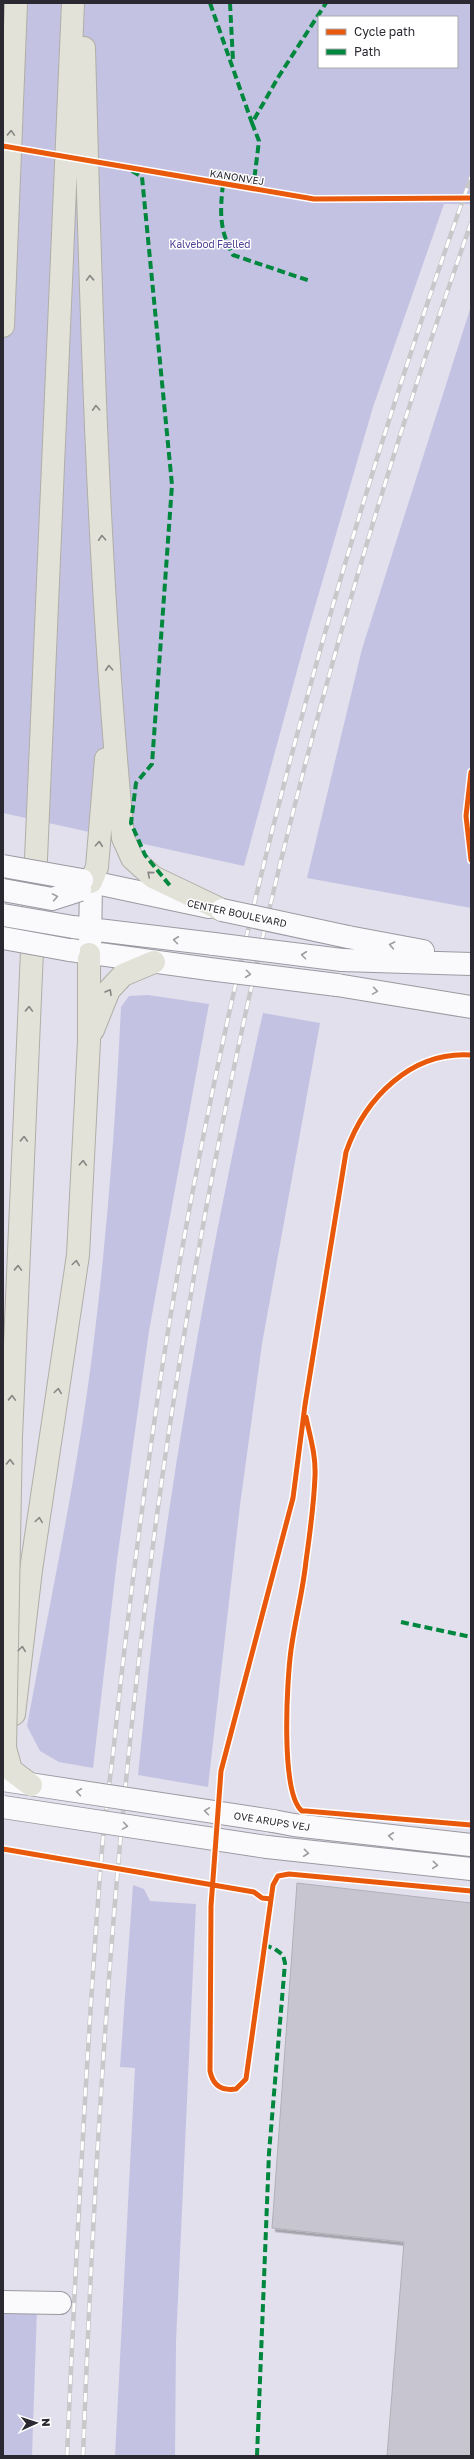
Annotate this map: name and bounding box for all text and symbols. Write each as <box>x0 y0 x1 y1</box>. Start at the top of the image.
legend <box>318 16 458 68</box>
text: Cycle path <box>354 24 415 39</box>
text: Path <box>354 44 381 59</box>
one-way arrow <box>6 130 15 136</box>
street label: KANONVEJ <box>209 167 265 187</box>
park label: Kalvebod Fælled <box>170 238 250 250</box>
one-way arrow <box>86 275 94 281</box>
one-way arrow <box>91 405 100 411</box>
one-way arrow <box>98 535 106 541</box>
one-way arrow <box>104 665 113 671</box>
one-way arrow <box>94 841 103 847</box>
one-way arrow <box>147 871 154 878</box>
one-way arrow <box>52 893 58 902</box>
street label: CENTER BOULEVARD <box>186 897 288 929</box>
one-way arrow <box>173 936 179 945</box>
one-way arrow <box>388 942 395 950</box>
one-way arrow <box>301 951 307 960</box>
one-way arrow <box>245 969 251 978</box>
one-way arrow <box>372 986 378 995</box>
one-way arrow <box>105 989 112 996</box>
one-way arrow <box>25 1006 33 1012</box>
one-way arrow <box>19 1136 28 1142</box>
one-way arrow <box>78 1160 87 1166</box>
one-way arrow <box>71 1260 80 1266</box>
one-way arrow <box>14 1265 22 1271</box>
one-way arrow <box>53 1388 62 1394</box>
one-way arrow <box>8 1395 17 1401</box>
one-way arrow <box>6 1459 14 1465</box>
one-way arrow <box>34 1517 43 1523</box>
one-way arrow <box>17 1646 26 1652</box>
one-way arrow <box>75 1788 82 1797</box>
one-way arrow <box>204 1807 210 1816</box>
street label: OVE ARUPS VEJ <box>233 1809 311 1833</box>
one-way arrow <box>121 1821 128 1829</box>
one-way arrow <box>387 1832 394 1841</box>
one-way arrow <box>303 1848 309 1857</box>
one-way arrow <box>432 1861 438 1870</box>
north arrow <box>16 2403 56 2443</box>
text: N <box>40 2418 53 2427</box>

